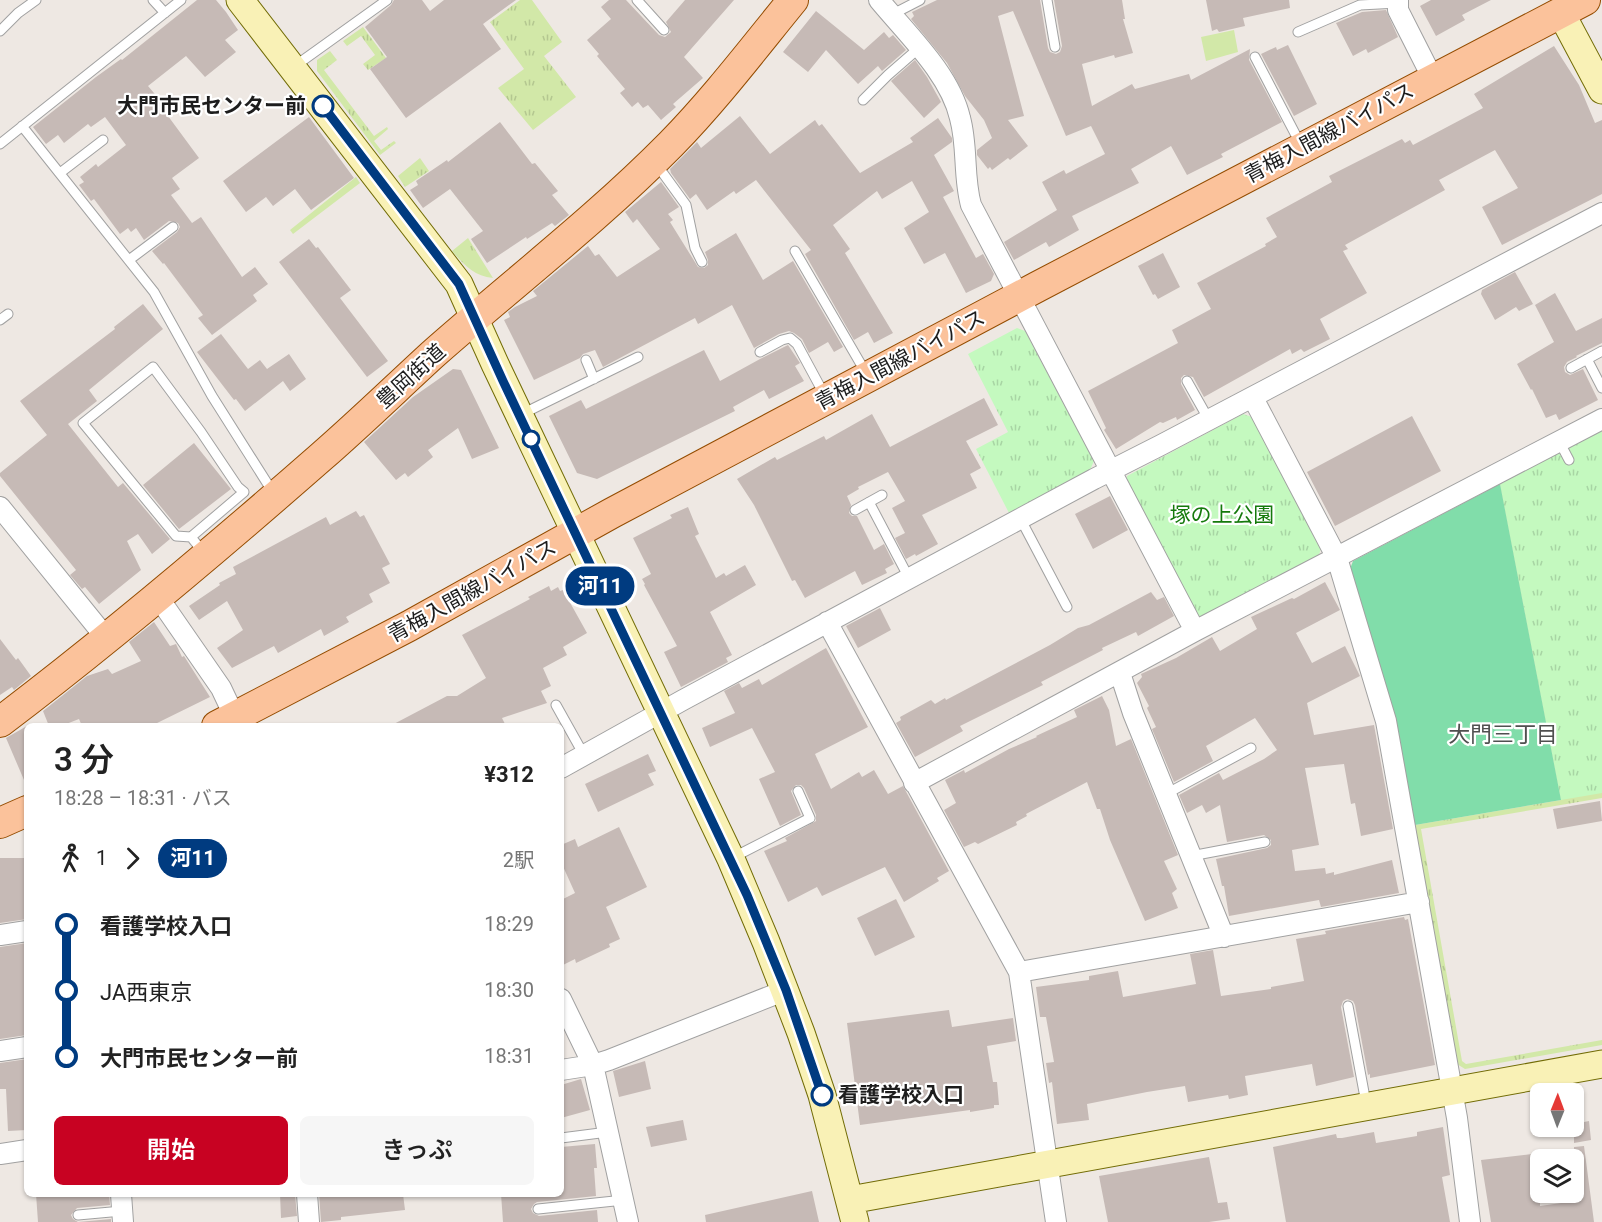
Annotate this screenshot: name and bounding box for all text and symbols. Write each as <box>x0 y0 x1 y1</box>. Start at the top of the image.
street label: 青梅入間線バイパス <box>1240 78 1418 188</box>
place label: 大門市民センター前 <box>117 94 306 118</box>
marker: 大門市民センター前 <box>312 95 334 117</box>
street label: 青梅入間線バイパス <box>811 305 989 415</box>
street label: 豊岡街道 <box>372 339 450 413</box>
unlabelled marker <box>522 430 540 448</box>
park label: 塚の上公園 <box>1170 503 1275 527</box>
street label: 青梅入間線バイパス <box>384 535 560 647</box>
line badge: 河11 <box>566 566 634 606</box>
text: 河11 <box>577 574 623 598</box>
district label: 大門三丁目 <box>1448 722 1558 747</box>
text: 3 分 <box>54 740 114 779</box>
text: ¥312 <box>484 762 534 787</box>
text: 18:28 – 18:31 · バス <box>54 786 232 810</box>
icon: walk <box>54 842 87 875</box>
icon: forward <box>116 842 149 875</box>
text: 1 <box>96 846 107 870</box>
text: 河11 <box>170 846 215 870</box>
text: 2駅 <box>503 848 534 872</box>
text: 18:29 <box>484 912 534 936</box>
text: 看護学校入口 <box>100 914 232 939</box>
text: 18:30 <box>484 978 534 1002</box>
text: JA西東京 <box>100 980 192 1005</box>
text: 18:31 <box>484 1044 534 1068</box>
text: 大門市民センター前 <box>100 1046 298 1071</box>
place label: 看護学校入口 <box>838 1083 964 1107</box>
north arrow <box>1530 1083 1584 1137</box>
map controls <box>1530 1083 1584 1203</box>
marker: 看護学校入口 <box>811 1084 833 1106</box>
button: 開始 <box>54 1116 288 1185</box>
button: きっぷ <box>300 1116 534 1185</box>
button: layers <box>1530 1149 1584 1203</box>

